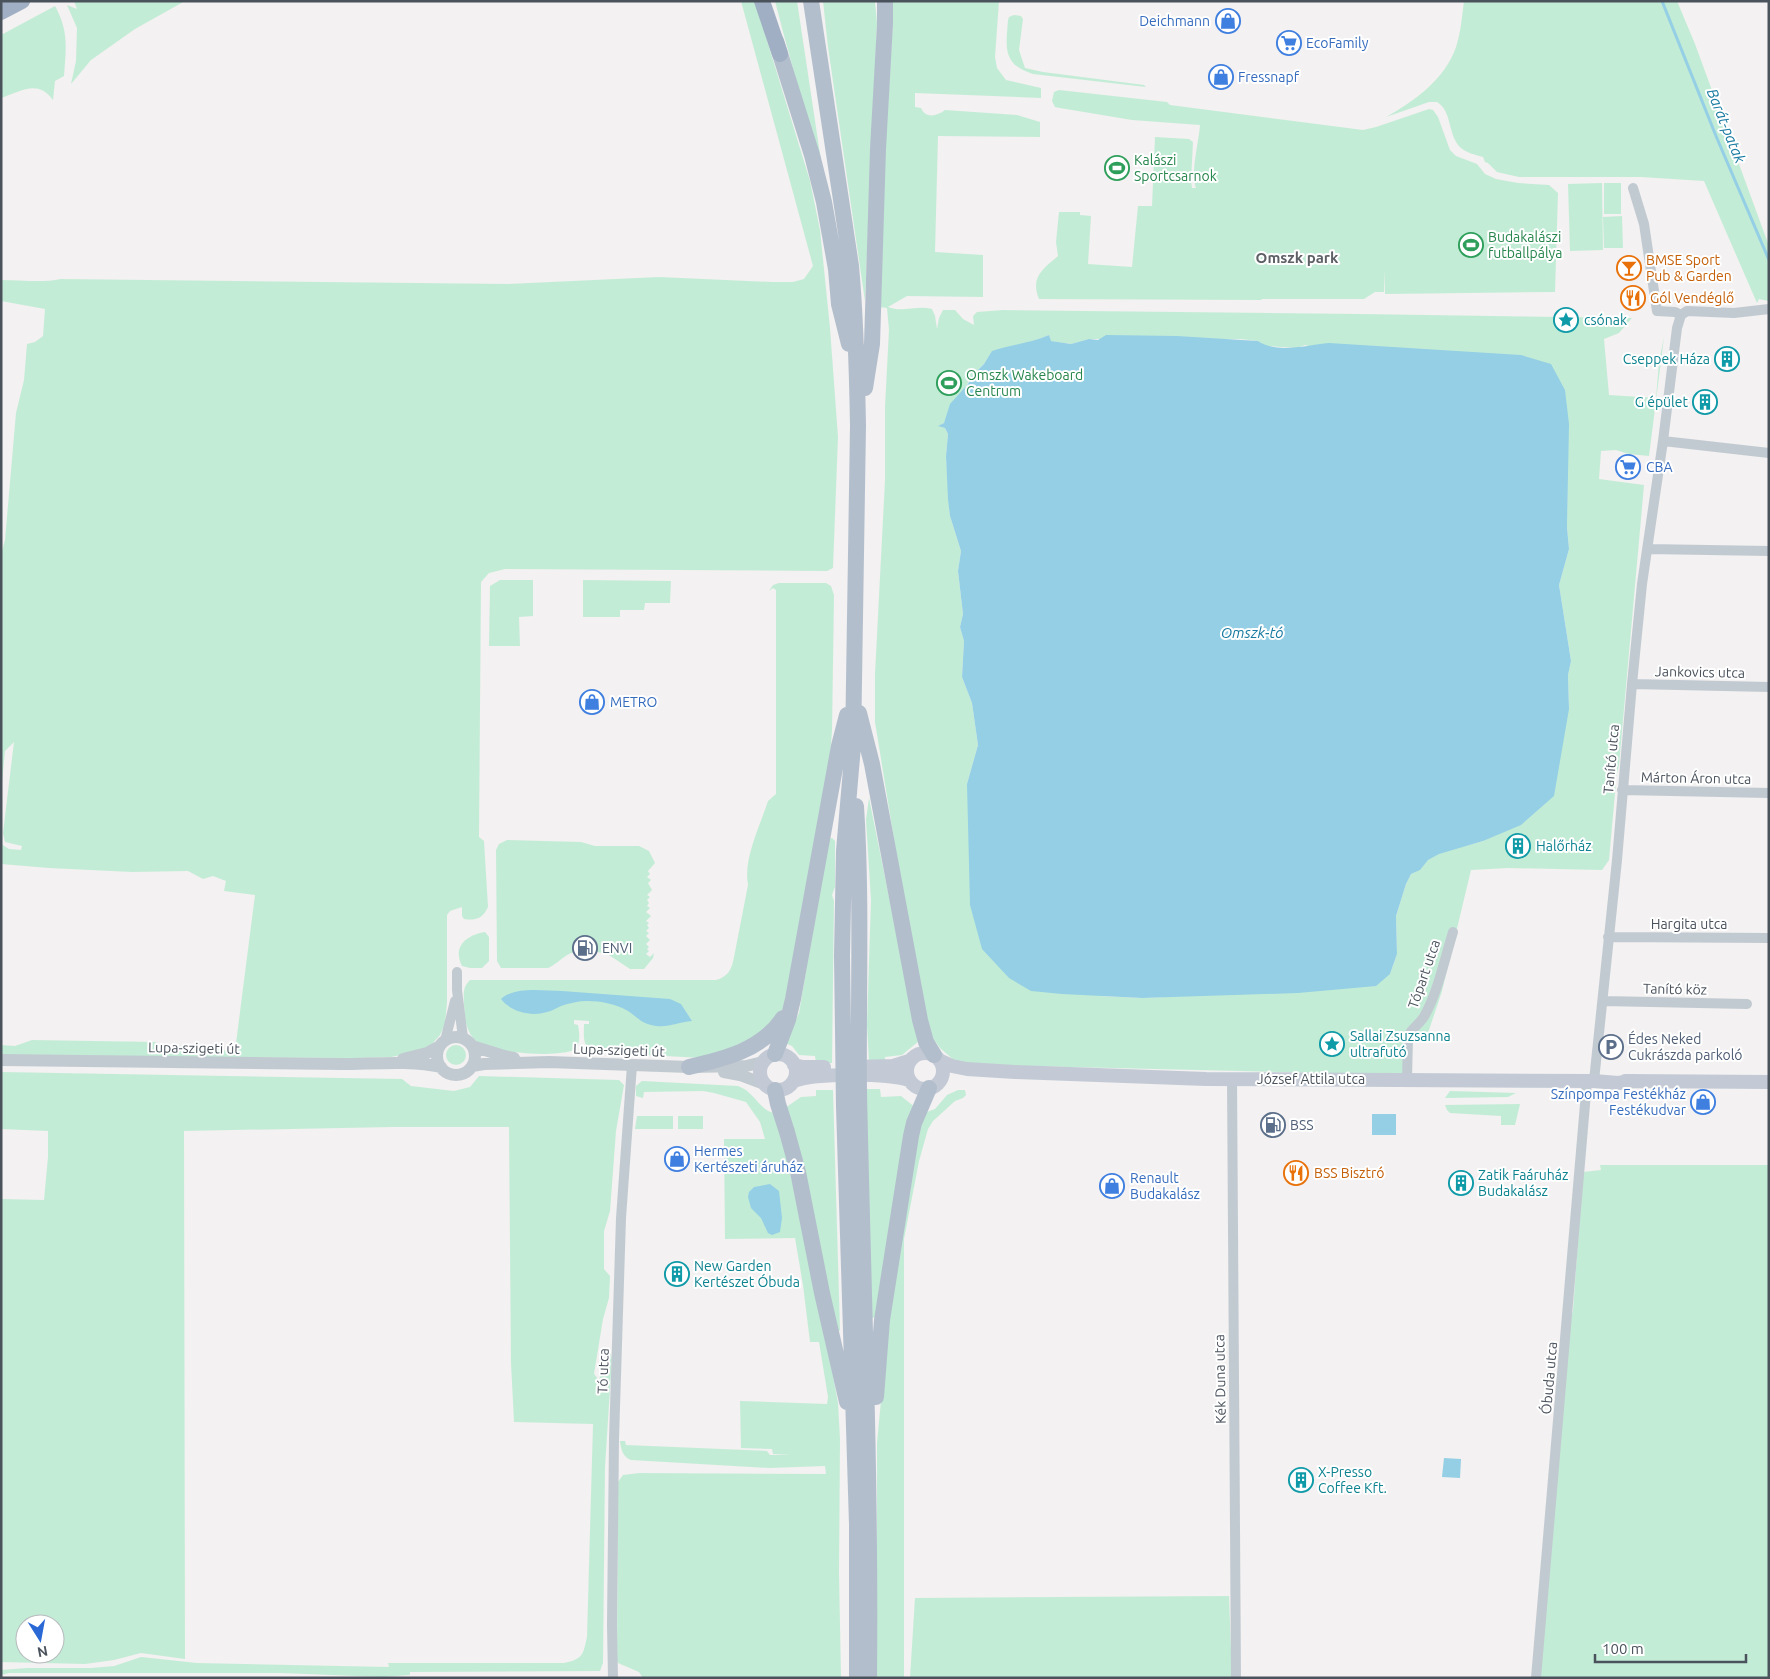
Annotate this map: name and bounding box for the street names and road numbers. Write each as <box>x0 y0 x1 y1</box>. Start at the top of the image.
street label: Jankovics utca <box>1655 663 1745 681</box>
street label: Tanító utca <box>1600 724 1622 794</box>
street label: Márton Áron utca <box>1641 768 1751 787</box>
street label: Hargita utca <box>1651 916 1727 932</box>
street label: Tópart utca <box>1405 937 1443 1011</box>
street label: Tanító köz <box>1643 980 1707 998</box>
street label: Lupa-szigeti út <box>148 1039 241 1057</box>
street label: Lupa-szigeti út <box>573 1040 666 1060</box>
street label: József Attila utca <box>1257 1071 1365 1087</box>
street label: Kék Duna utca <box>1211 1334 1229 1424</box>
street label: Óbuda utca <box>1537 1341 1560 1415</box>
street label: Tó utca <box>594 1348 612 1394</box>

